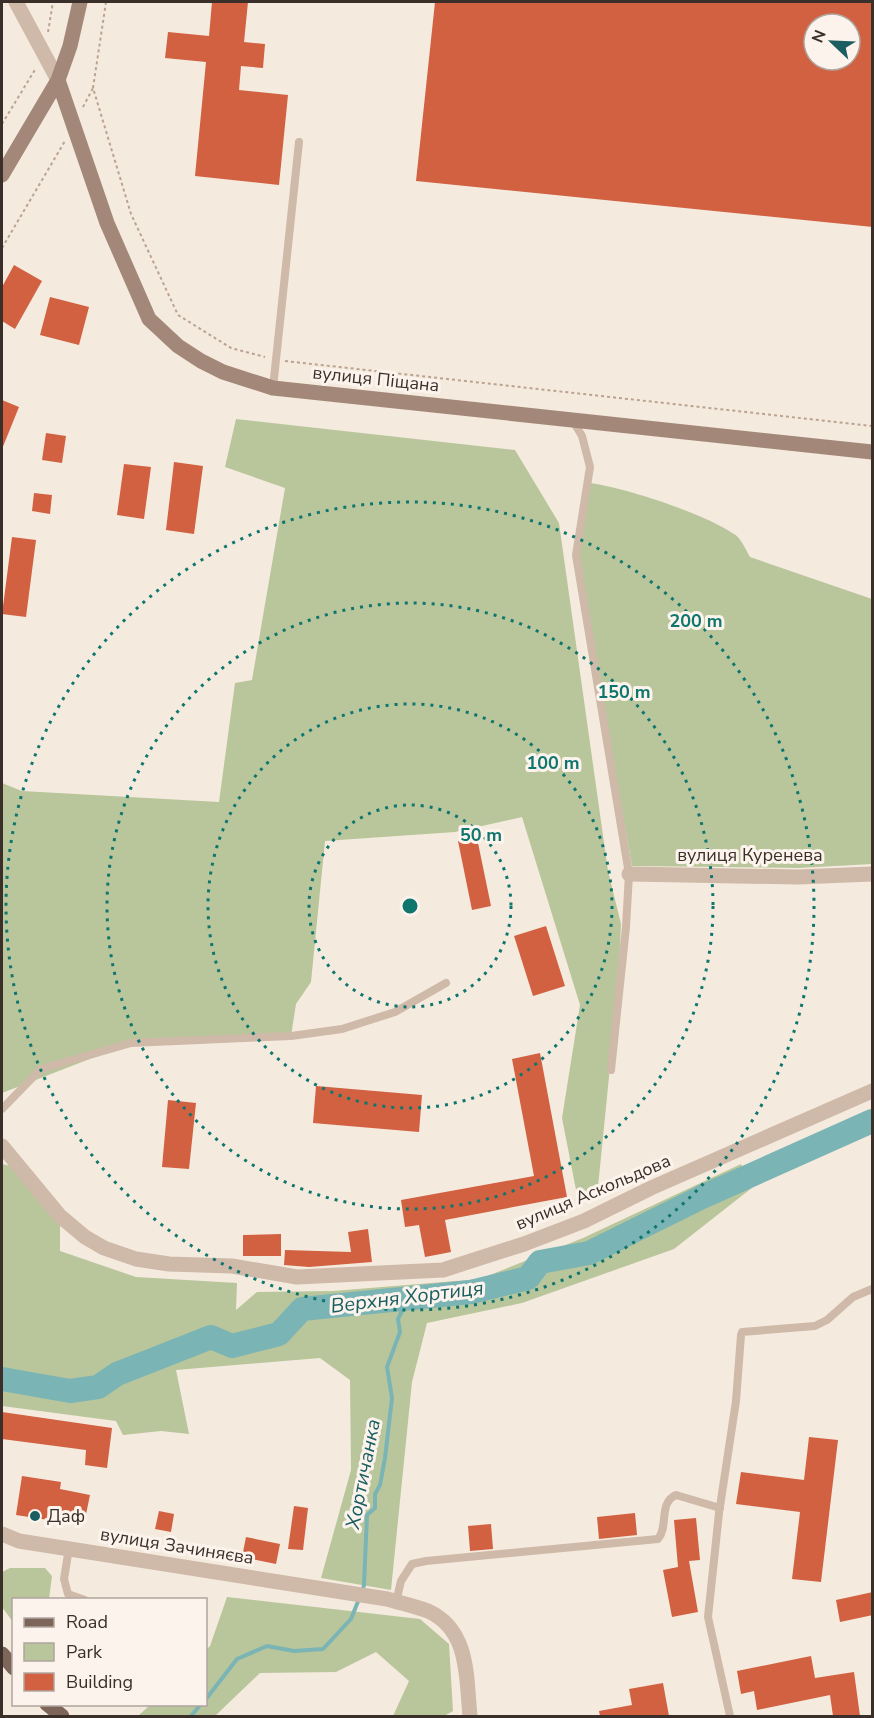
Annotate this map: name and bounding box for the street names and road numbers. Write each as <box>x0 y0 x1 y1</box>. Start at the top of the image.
street label: вулиця Піщана <box>311 360 441 398</box>
street label: вулиця Куренева <box>677 843 823 867</box>
street label: вулиця Аскольдова <box>512 1148 674 1236</box>
street label: вулиця Зачиняєва <box>99 1522 255 1570</box>

